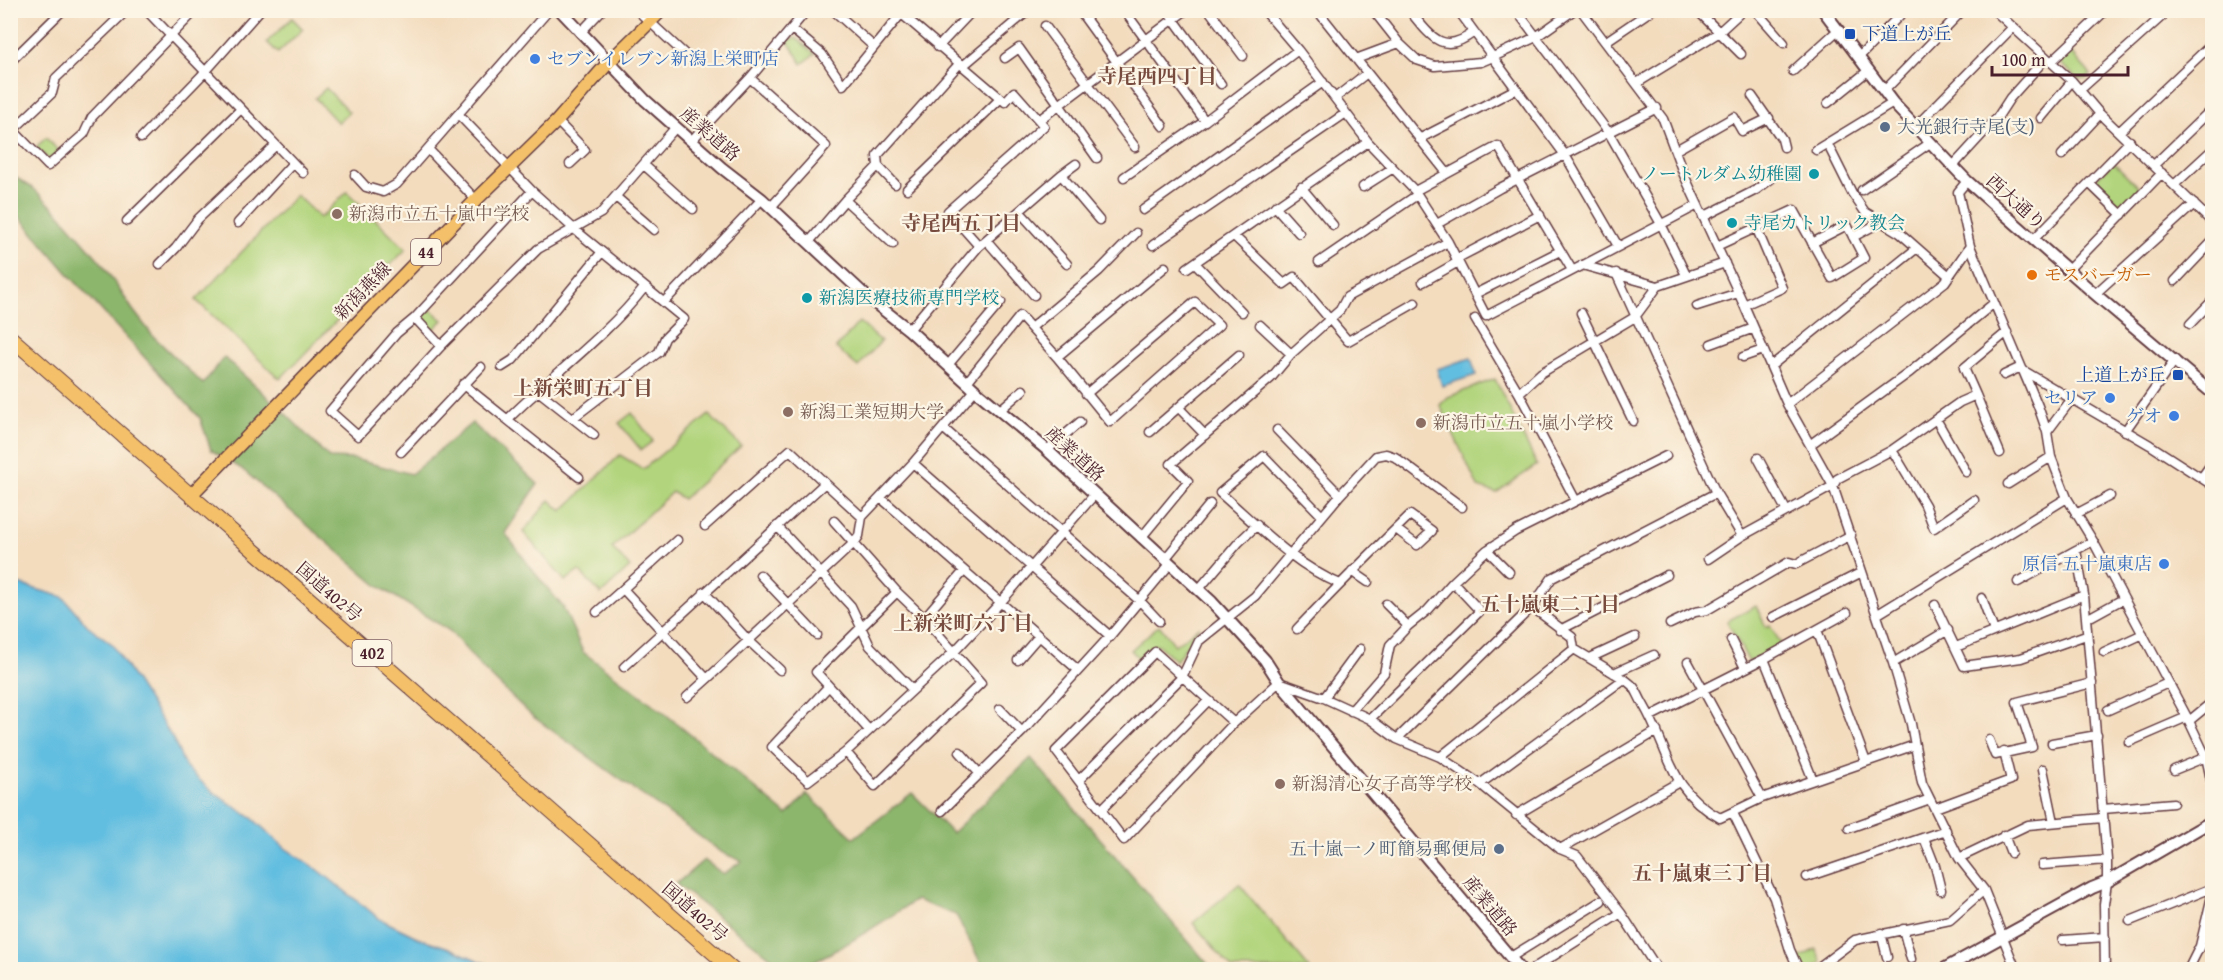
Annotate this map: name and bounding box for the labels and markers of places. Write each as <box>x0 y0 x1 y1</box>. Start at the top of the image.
place label: 下道上が丘 <box>1862 20 1952 47</box>
marker: 下道上が丘 <box>1843 27 1857 41</box>
place label: セブンイレブン新潟上栄町店 <box>547 45 779 72</box>
marker: セブンイレブン新潟上栄町店 <box>528 52 542 66</box>
place label: 大光銀行寺尾(支) <box>1897 113 2035 140</box>
marker: 大光銀行寺尾(支) <box>1878 120 1892 134</box>
place label: ノートルダム幼稚園 <box>1641 160 1802 187</box>
marker: ノートルダム幼稚園 <box>1807 167 1821 181</box>
place label: 新潟市立五十嵐中学校 <box>349 200 529 227</box>
marker: 新潟市立五十嵐中学校 <box>330 207 344 221</box>
place label: 寺尾カトリック教会 <box>1744 209 1905 236</box>
marker: 寺尾カトリック教会 <box>1725 216 1739 230</box>
place label: モスバーガー <box>2044 261 2152 288</box>
marker: モスバーガー <box>2025 268 2039 282</box>
place label: 新潟医療技術専門学校 <box>819 284 999 311</box>
marker: 新潟医療技術専門学校 <box>800 291 814 305</box>
place label: 上道上が丘 <box>2076 361 2166 388</box>
marker: 上道上が丘 <box>2171 368 2185 382</box>
place label: セリア <box>2044 384 2098 411</box>
marker: セリア <box>2103 391 2117 405</box>
place label: 新潟工業短期大学 <box>800 398 944 425</box>
place label: ゲオ <box>2126 402 2162 429</box>
marker: 新潟工業短期大学 <box>781 405 795 419</box>
place label: 新潟市立五十嵐小学校 <box>1433 409 1613 436</box>
marker: ゲオ <box>2167 409 2181 423</box>
marker: 新潟市立五十嵐小学校 <box>1414 416 1428 430</box>
place label: 原信 五十嵐東店 <box>2022 550 2152 577</box>
marker: 原信 五十嵐東店 <box>2157 557 2171 571</box>
place label: 新潟清心女子高等学校 <box>1292 770 1472 797</box>
marker: 新潟清心女子高等学校 <box>1273 777 1287 791</box>
place label: 五十嵐一ノ町簡易郵便局 <box>1289 835 1487 862</box>
marker: 五十嵐一ノ町簡易郵便局 <box>1492 842 1506 856</box>

